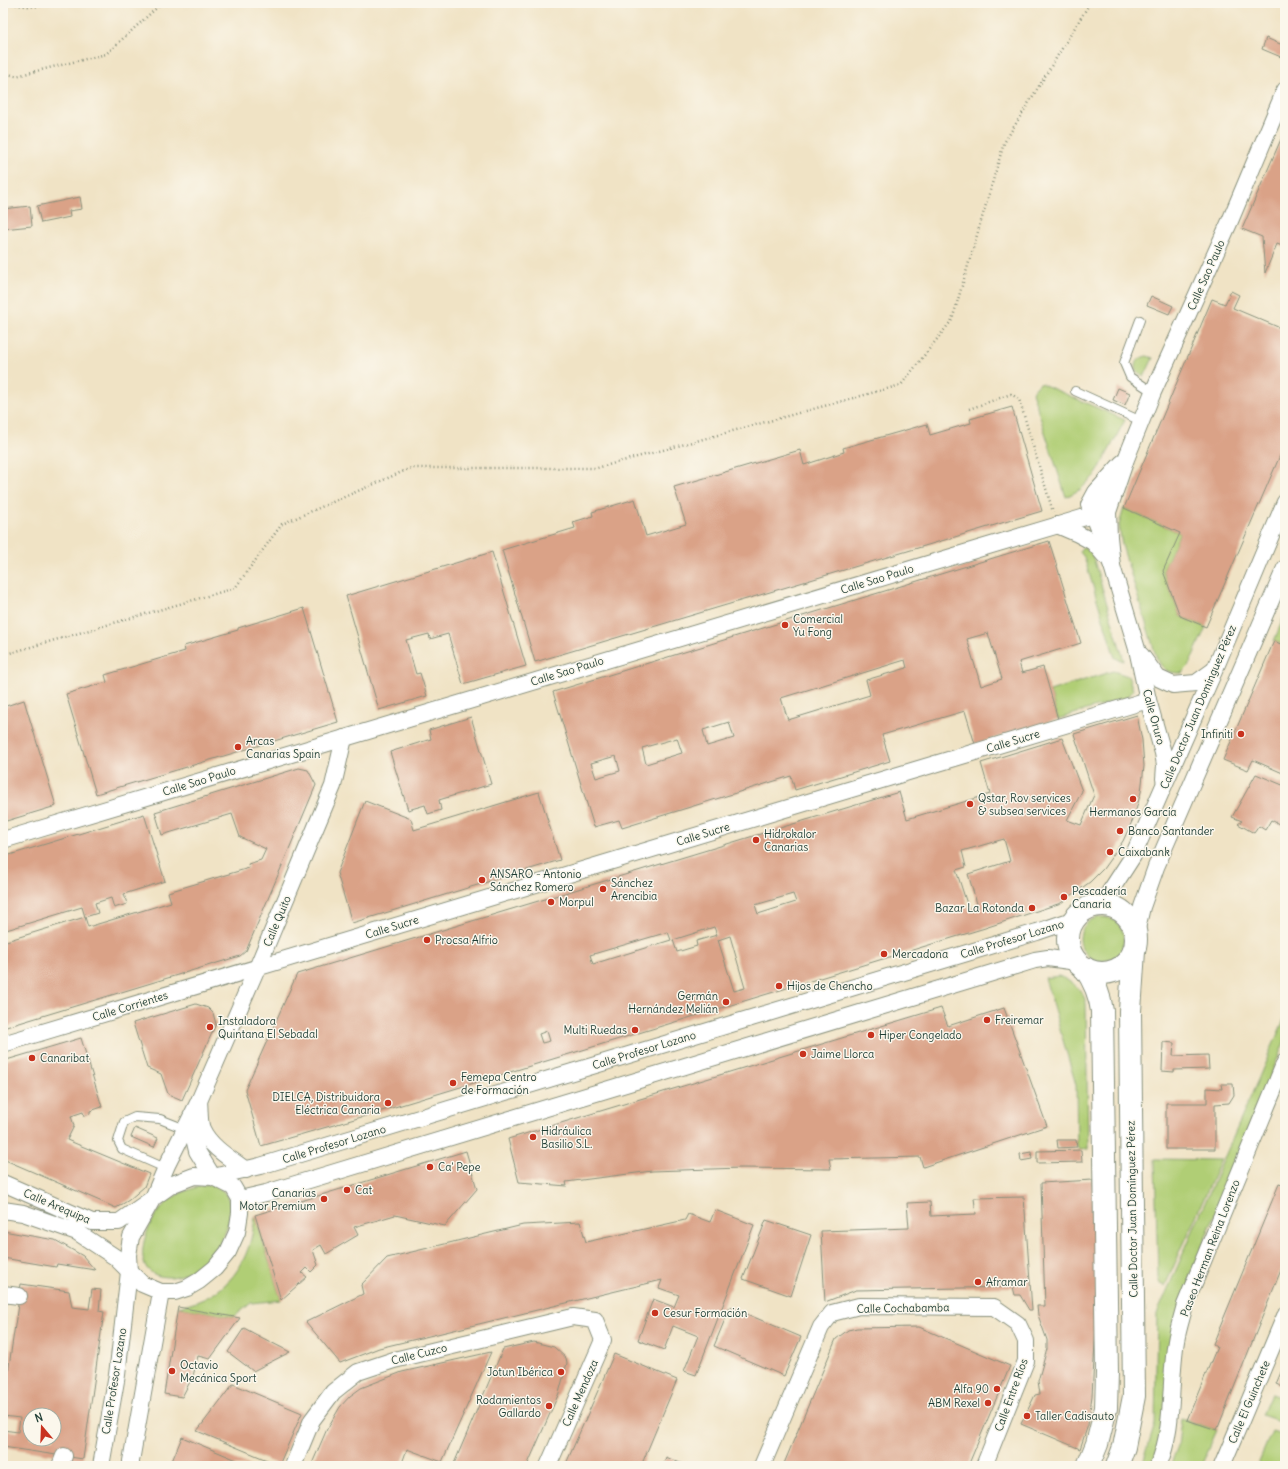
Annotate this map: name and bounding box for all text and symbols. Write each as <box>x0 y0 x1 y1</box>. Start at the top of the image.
street label: Calle Sao Paulo <box>1184 238 1228 312</box>
street label: Calle Sao Paulo <box>839 561 915 597</box>
place label: Comercial Yu Fong <box>793 612 843 639</box>
marker: Comercial Yu Fong <box>780 620 790 630</box>
street label: Calle Doctor Juan Domínguez Pérez <box>1157 623 1239 791</box>
street label: Calle Sao Paulo <box>529 653 605 689</box>
street label: Calle Oruro <box>1140 688 1168 746</box>
street label: Calle Sucre <box>985 726 1041 756</box>
place label: Infiniti <box>1201 727 1233 741</box>
marker: Infiniti <box>1236 729 1246 739</box>
place label: Arcas Canarias Spain <box>246 734 320 761</box>
marker: Arcas Canarias Spain <box>233 742 243 752</box>
street label: Calle Sao Paulo <box>161 763 237 799</box>
place label: Qstar, Rov services & subsea services <box>978 791 1071 818</box>
marker: Hermanos García <box>1128 794 1138 804</box>
marker: Qstar, Rov services & subsea services <box>965 799 975 809</box>
place label: Hermanos García <box>1089 805 1177 819</box>
street label: Calle Sucre <box>675 819 731 849</box>
place label: Banco Santander <box>1128 824 1215 838</box>
marker: Banco Santander <box>1115 826 1125 836</box>
place label: Hidrokalor Canarias <box>764 827 817 854</box>
marker: Hidrokalor Canarias <box>751 835 761 845</box>
place label: Caixabank <box>1118 845 1170 859</box>
marker: Caixabank <box>1105 847 1115 857</box>
place label: ANSARO - Antonio Sánchez Romero <box>490 867 581 894</box>
marker: ANSARO - Antonio Sánchez Romero <box>477 875 487 885</box>
place label: Sánchez Arencibia <box>611 876 657 903</box>
marker: Sánchez Arencibia <box>598 884 608 894</box>
place label: Pescadería Canaria <box>1072 884 1126 911</box>
marker: Pescadería Canaria <box>1059 892 1069 902</box>
street label: Calle Quito <box>260 893 294 949</box>
place label: Morpul <box>559 895 594 909</box>
marker: Morpul <box>546 897 556 907</box>
place label: Bazar La Rotonda <box>935 901 1024 915</box>
marker: Bazar La Rotonda <box>1027 903 1037 913</box>
street label: Calle Sucre <box>364 912 420 942</box>
street label: Calle Profesor Lozano <box>959 917 1065 961</box>
place label: Procsa Alfrio <box>435 933 498 947</box>
marker: Procsa Alfrio <box>422 935 432 945</box>
place label: Mercadona <box>892 947 948 961</box>
marker: Mercadona <box>879 949 889 959</box>
place label: Hijos de Chencho <box>787 979 873 993</box>
marker: Hijos de Chencho <box>774 981 784 991</box>
street label: Calle Corrientes <box>90 988 170 1024</box>
place label: Germán Hernández Melián <box>628 989 718 1016</box>
marker: Germán Hernández Melián <box>721 997 731 1007</box>
place label: Freiremar <box>995 1013 1044 1027</box>
place label: Instaladora Quintana El Sebadal <box>218 1014 318 1041</box>
marker: Freiremar <box>982 1015 992 1025</box>
marker: Instaladora Quintana El Sebadal <box>205 1022 215 1032</box>
place label: Multi Ruedas <box>563 1023 627 1037</box>
marker: Multi Ruedas <box>630 1025 640 1035</box>
street label: Calle Profesor Lozano <box>591 1028 697 1072</box>
place label: Hiper Congelado <box>879 1028 962 1042</box>
marker: Hiper Congelado <box>866 1030 876 1040</box>
place label: Jaime Llorca <box>811 1047 874 1061</box>
marker: Jaime Llorca <box>798 1049 808 1059</box>
place label: Canaribat <box>40 1051 89 1065</box>
marker: Canaribat <box>27 1053 37 1063</box>
place label: Femepa Centro de Formación <box>461 1070 537 1097</box>
marker: Femepa Centro de Formación <box>448 1078 458 1088</box>
place label: DIELCA, Distribuidora Eléctrica Canaria <box>272 1090 380 1117</box>
marker: DIELCA, Distribuidora Eléctrica Canaria <box>383 1098 393 1108</box>
street label: Calle Doctor Juan Domínguez Pérez <box>1123 1120 1141 1298</box>
street label: Calle Profesor Lozano <box>281 1122 387 1166</box>
place label: Hidráulica Basilio S.L. <box>541 1124 592 1151</box>
marker: Hidráulica Basilio S.L. <box>528 1132 538 1142</box>
place label: Ca' Pepe <box>438 1160 481 1174</box>
marker: Ca' Pepe <box>425 1162 435 1172</box>
street label: Paseo Herman Reina Lorenzo <box>1177 1177 1243 1319</box>
place label: Cat <box>355 1183 372 1197</box>
marker: Cat <box>342 1185 352 1195</box>
street label: Calle Arequipa <box>21 1186 93 1226</box>
place label: Canarias Motor Premium <box>239 1186 316 1213</box>
marker: Canarias Motor Premium <box>319 1194 329 1204</box>
place label: Aframar <box>986 1275 1028 1289</box>
marker: Aframar <box>973 1277 983 1287</box>
street label: Calle Cochabamba <box>856 1300 950 1316</box>
place label: Cesur Formación <box>663 1306 747 1320</box>
marker: Cesur Formación <box>650 1308 660 1318</box>
street label: Calle Profesor Lozano <box>99 1327 129 1435</box>
street label: Calle Cuzco <box>390 1340 448 1368</box>
street label: Calle Mendoza <box>559 1357 601 1429</box>
street label: Calle Entre Ríos <box>991 1357 1031 1433</box>
place label: Octavio Mecánica Sport <box>180 1358 257 1385</box>
street label: Calle El Guinchete <box>1225 1358 1273 1446</box>
place label: Jotun Ibérica <box>487 1365 553 1379</box>
marker: Octavio Mecánica Sport <box>167 1366 177 1376</box>
marker: Jotun Ibérica <box>556 1367 566 1377</box>
place label: Alfa 90 <box>954 1382 989 1396</box>
marker: Alfa 90 <box>992 1384 1002 1394</box>
place label: Rodamientos Gallardo <box>476 1393 541 1420</box>
place label: ABM Rexel <box>928 1396 980 1410</box>
marker: ABM Rexel <box>983 1398 993 1408</box>
marker: Rodamientos Gallardo <box>544 1401 554 1411</box>
north arrow <box>22 1407 62 1447</box>
place label: Taller Cadisauto <box>1035 1409 1114 1423</box>
text: N <box>33 1410 45 1425</box>
marker: Taller Cadisauto <box>1022 1411 1032 1421</box>

